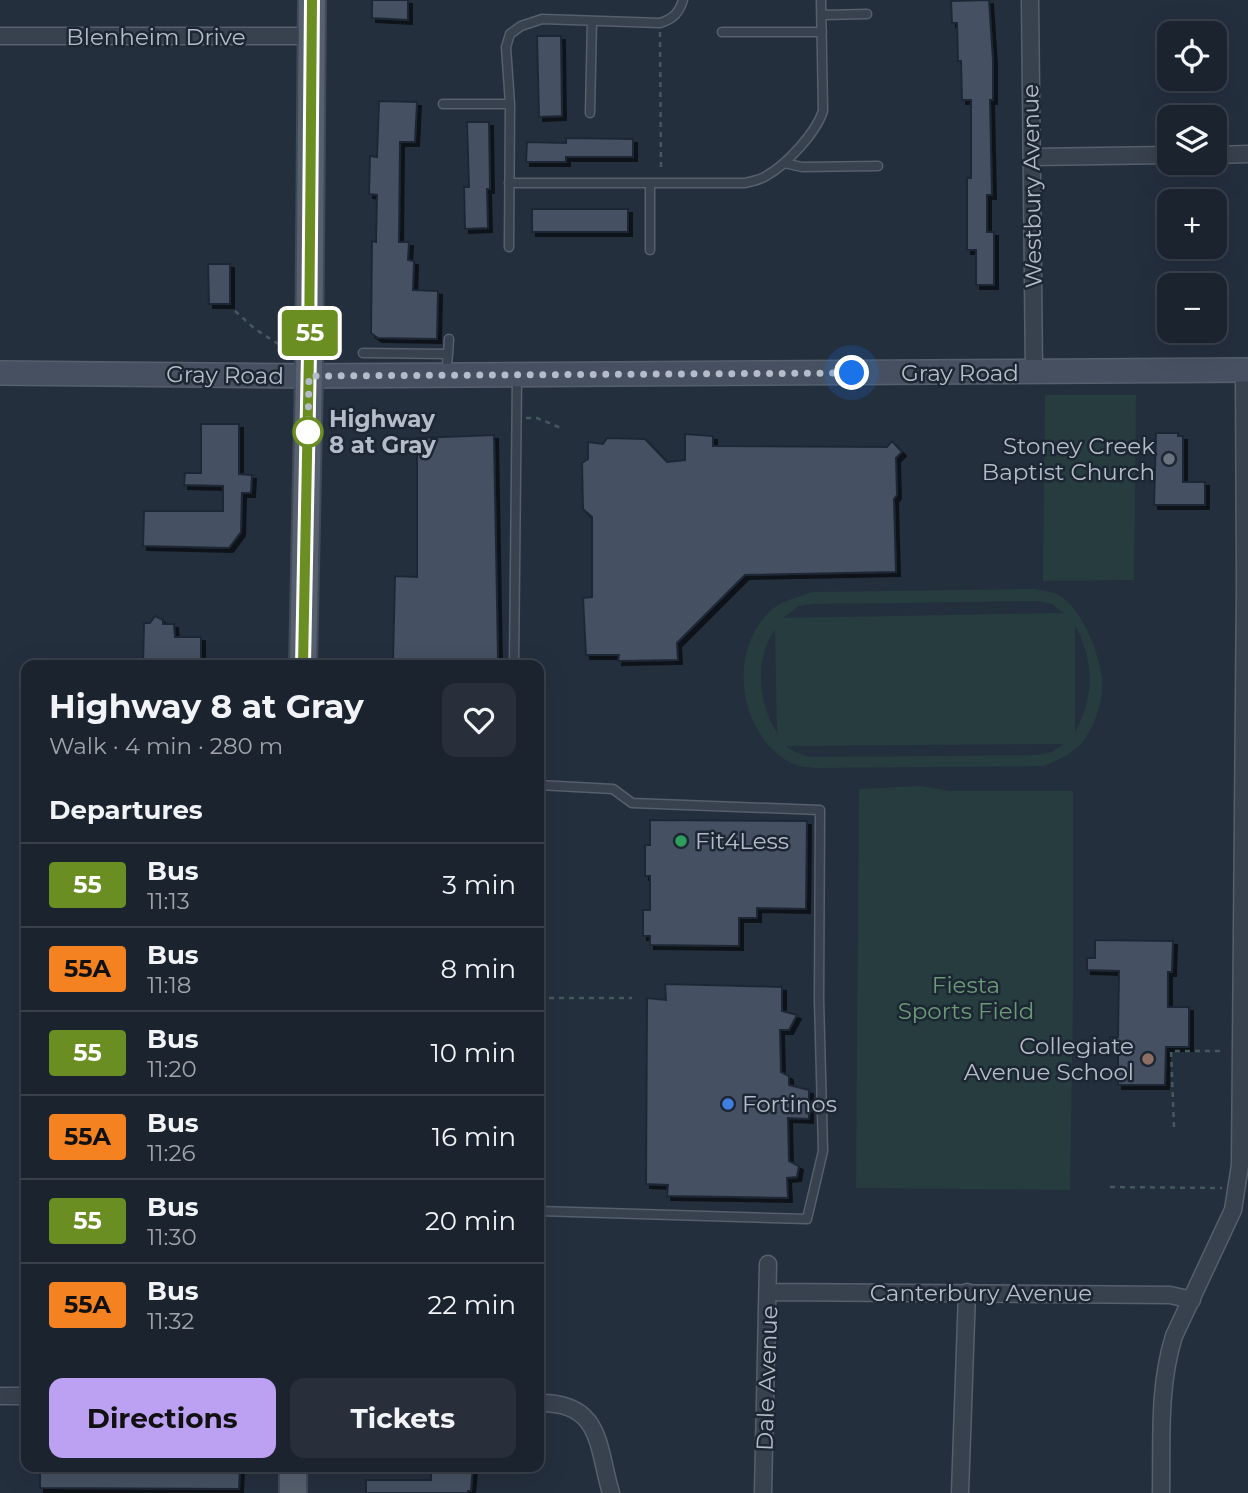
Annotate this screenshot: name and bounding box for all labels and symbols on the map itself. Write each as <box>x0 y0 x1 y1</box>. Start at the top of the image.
street label: Blenheim Drive <box>66 23 246 51</box>
street label: Westbury Avenue <box>1016 84 1048 288</box>
line badge: 55 <box>278 310 342 356</box>
your location <box>834 355 869 390</box>
street label: Gray Road <box>901 359 1019 387</box>
street label: Gray Road <box>166 360 284 390</box>
place label: Highway 8 at Gray <box>329 405 436 459</box>
marker: Highway 8 at Gray <box>293 417 323 447</box>
place label: Stoney Creek Baptist Church <box>982 432 1155 486</box>
marker: Stoney Creek Baptist Church <box>1161 451 1177 467</box>
place label: Fit4Less <box>695 827 789 855</box>
marker: Fit4Less <box>673 833 689 849</box>
park label: Fiesta Sports Field <box>898 971 1034 1025</box>
place label: Collegiate Avenue School <box>964 1032 1134 1086</box>
marker: Collegiate Avenue School <box>1140 1051 1156 1067</box>
place label: Fortinos <box>742 1090 837 1118</box>
marker: Fortinos <box>720 1096 736 1112</box>
street label: Canterbury Avenue <box>870 1279 1092 1307</box>
street label: Dale Avenue <box>750 1305 784 1451</box>

